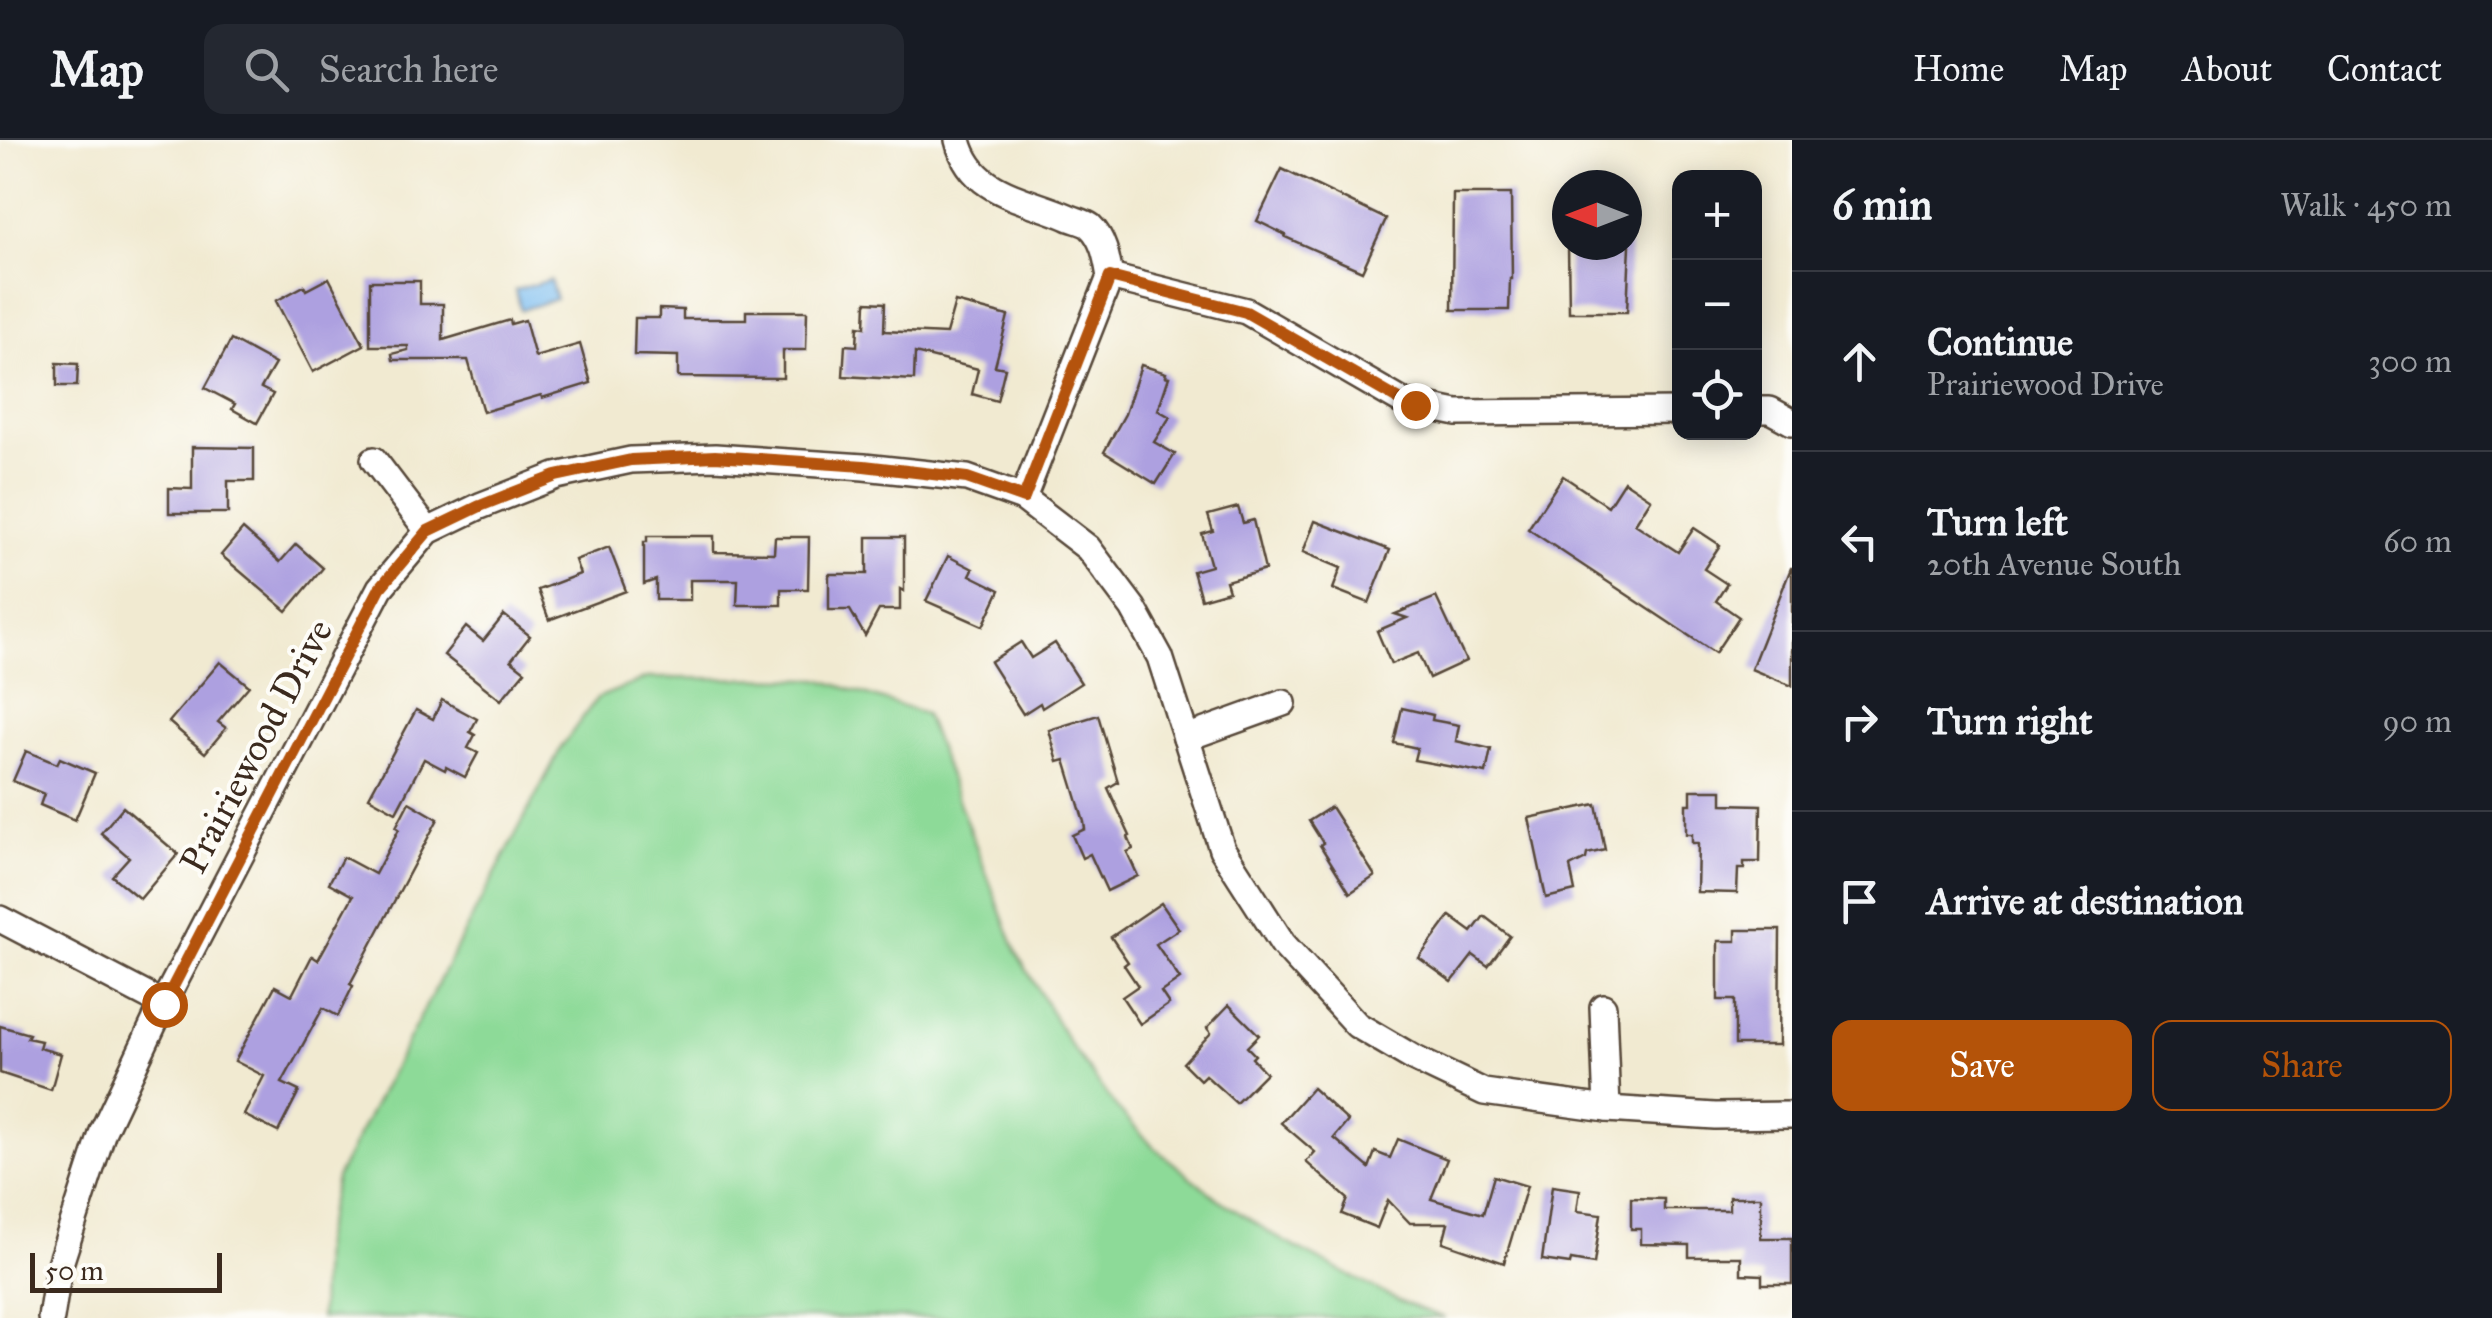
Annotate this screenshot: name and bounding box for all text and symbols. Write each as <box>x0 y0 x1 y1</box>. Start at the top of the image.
search box <box>204 24 904 114</box>
text: Map <box>50 40 144 99</box>
icon: search <box>239 42 294 97</box>
text: Search here <box>319 46 499 92</box>
text: Home <box>1913 48 2004 91</box>
text: Map <box>2059 48 2128 91</box>
text: About <box>2183 48 2272 91</box>
text: Contact <box>2327 48 2442 91</box>
north arrow <box>1552 170 1642 260</box>
map controls <box>1672 170 1762 440</box>
button: + <box>1672 170 1762 260</box>
text: 6 min <box>1832 179 1932 231</box>
text: Walk · 450 m <box>2280 186 2452 225</box>
button: − <box>1672 260 1762 350</box>
text: Continue <box>1927 319 2073 365</box>
icon: ahead <box>1832 334 1887 389</box>
text: 300 m <box>2368 342 2452 381</box>
button: locate <box>1672 350 1762 440</box>
text: Prairiewood Drive <box>1927 365 2164 404</box>
route end <box>1393 383 1439 429</box>
text: Turn left <box>1927 499 2068 545</box>
icon: left <box>1832 514 1887 569</box>
text: 60 m <box>2383 522 2452 561</box>
text: 20th Avenue South <box>1927 545 2181 584</box>
street label: Prairiewood Drive <box>170 611 342 881</box>
icon: right <box>1832 694 1887 749</box>
text: Turn right <box>1927 698 2093 744</box>
text: 90 m <box>2382 702 2452 741</box>
icon: arrive <box>1832 874 1887 929</box>
text: Arrive at destination <box>1927 878 2244 924</box>
route start <box>142 982 188 1028</box>
button: Save <box>1832 1020 2132 1111</box>
button: Share <box>2152 1020 2452 1111</box>
scale bar <box>30 1248 222 1292</box>
text: 50 m <box>45 1253 104 1288</box>

